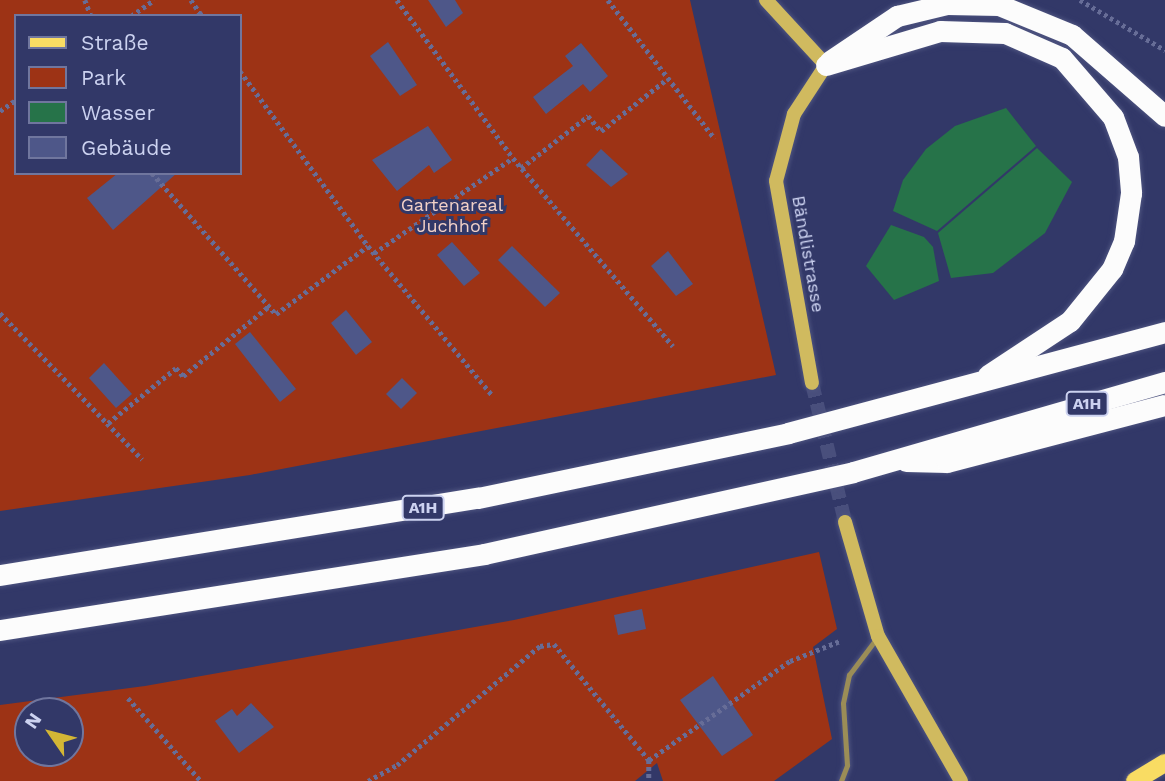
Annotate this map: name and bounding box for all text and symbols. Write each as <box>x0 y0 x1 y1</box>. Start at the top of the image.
legend <box>14 14 242 175</box>
text: Straße <box>81 30 149 55</box>
text: Park <box>81 65 126 90</box>
text: Wasser <box>81 100 155 125</box>
text: Gebäude <box>81 135 172 160</box>
street label: Bändlistrasse <box>787 194 829 314</box>
park label: Gartenareal Juchhof <box>401 195 503 238</box>
road number: A1H <box>1064 392 1110 416</box>
road number: A1H <box>400 495 446 520</box>
north arrow <box>14 697 84 767</box>
text: N <box>20 708 46 733</box>

